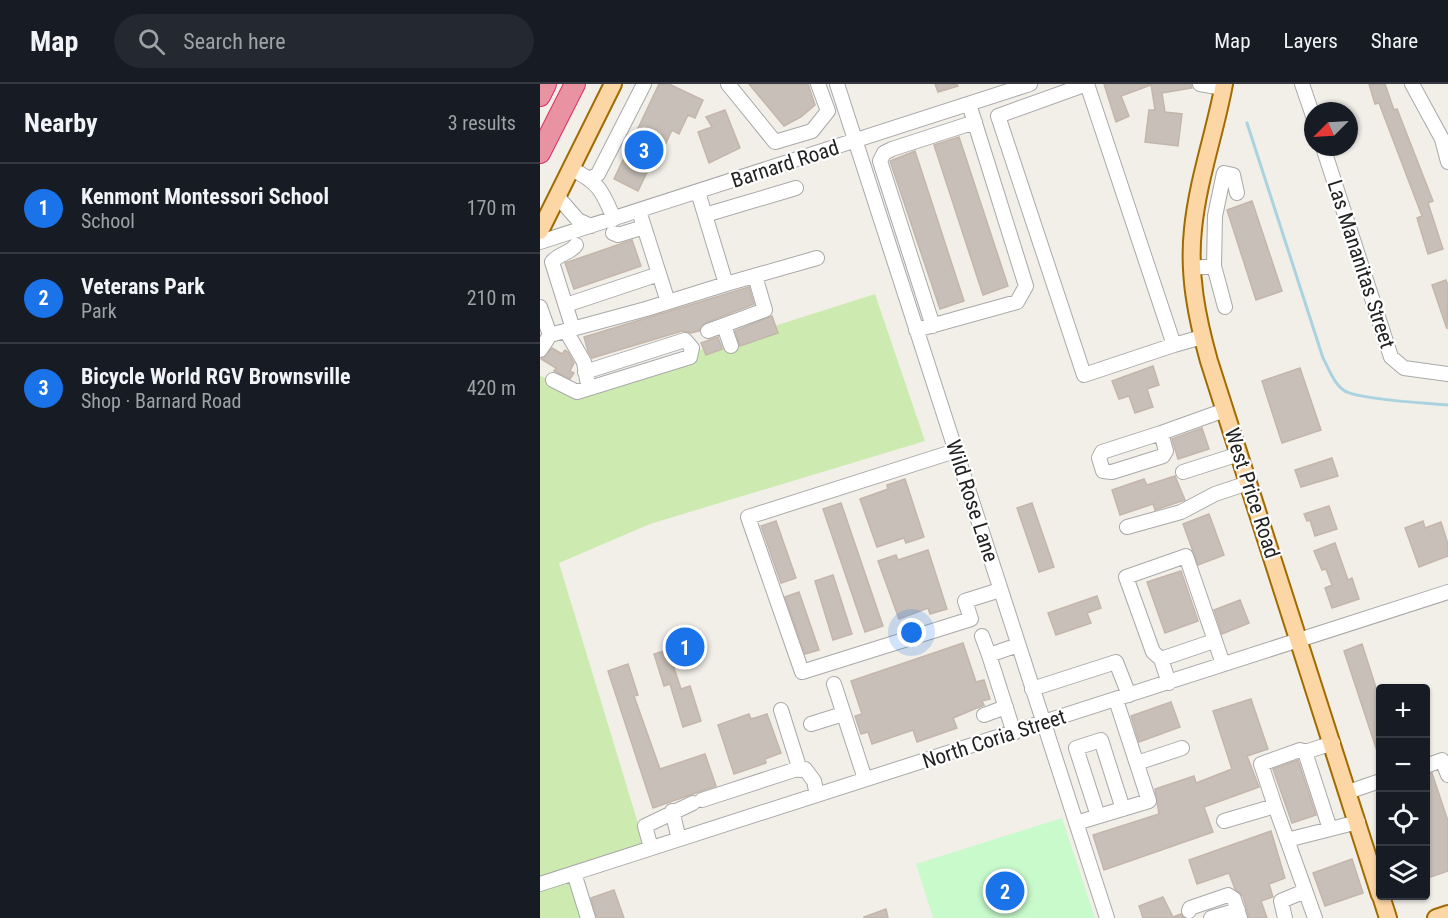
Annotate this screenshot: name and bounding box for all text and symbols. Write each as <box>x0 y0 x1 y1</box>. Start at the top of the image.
search box <box>114 14 534 68</box>
text: Map <box>30 25 78 58</box>
icon: search <box>135 25 168 58</box>
text: Search here <box>183 29 286 54</box>
text: Map <box>1214 29 1251 53</box>
text: Layers <box>1284 29 1338 53</box>
text: Share <box>1371 29 1418 53</box>
north arrow <box>1304 102 1358 156</box>
text: Nearby <box>24 108 98 138</box>
text: 3 results <box>448 111 516 135</box>
pin: 3 <box>624 128 664 172</box>
street label: Barnard Road <box>728 135 842 193</box>
street label: Las Mananitas Street <box>1322 177 1400 351</box>
text: Kenmont Montessori School <box>81 184 329 209</box>
text: 1 <box>38 196 49 220</box>
text: 170 m <box>467 196 516 220</box>
text: School <box>81 209 135 233</box>
text: Veterans Park <box>81 274 205 299</box>
text: 2 <box>38 286 49 310</box>
text: 210 m <box>467 286 516 310</box>
text: Park <box>81 299 117 323</box>
text: Bicycle World RGV Brownsville <box>81 364 351 389</box>
text: 3 <box>38 376 49 400</box>
text: 420 m <box>467 376 516 400</box>
text: Shop · Barnard Road <box>81 389 241 413</box>
street label: West Price Road <box>1220 425 1284 561</box>
street label: Wild Rose Lane <box>941 437 1003 565</box>
your location <box>897 618 926 647</box>
pin: 1 <box>666 624 704 670</box>
map controls <box>1376 684 1430 900</box>
button: + <box>1376 684 1430 738</box>
street label: North Coria Street <box>919 705 1069 773</box>
button: − <box>1376 738 1430 792</box>
button: locate <box>1376 792 1430 846</box>
button: layers <box>1376 846 1430 900</box>
pin: 2 <box>986 868 1024 914</box>

